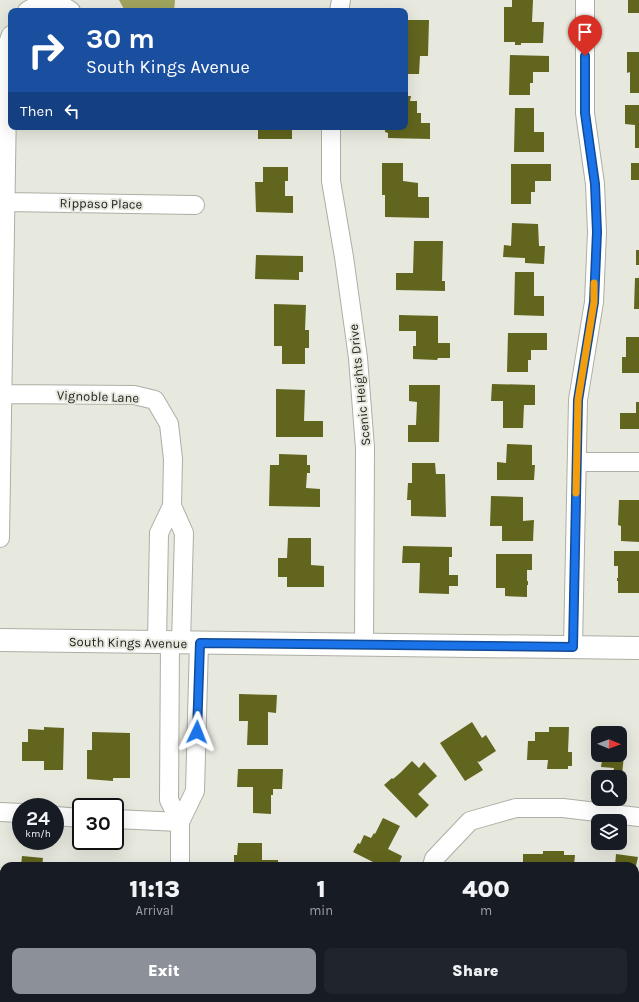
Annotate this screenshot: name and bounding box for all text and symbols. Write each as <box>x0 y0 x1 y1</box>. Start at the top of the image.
pin <box>568 15 602 56</box>
icon: arrive <box>574 21 596 43</box>
text: 30 m <box>86 22 155 55</box>
icon: right <box>20 24 72 76</box>
text: South Kings Avenue <box>86 56 250 78</box>
icon: left <box>61 100 83 122</box>
text: Then <box>20 102 53 120</box>
street label: Rippaso Place <box>60 195 143 212</box>
street label: Scenic Heights Drive <box>346 323 373 447</box>
street label: Vignoble Lane <box>57 388 140 405</box>
street label: South Kings Avenue <box>69 634 188 651</box>
position arrow <box>176 711 218 753</box>
north arrow <box>591 726 627 762</box>
map controls <box>591 726 627 850</box>
button: search <box>591 770 627 806</box>
speed limit sign: 30 <box>72 798 124 850</box>
text: 24 <box>26 807 50 830</box>
button: layers <box>591 814 627 850</box>
text: km/h <box>25 828 51 840</box>
text: 11:13 <box>129 875 180 903</box>
text: 1 <box>317 875 326 903</box>
text: 400 <box>462 875 510 903</box>
text: Arrival <box>136 903 174 918</box>
text: min <box>309 903 333 918</box>
text: m <box>480 903 492 918</box>
button: Exit <box>12 948 316 994</box>
button: Share <box>324 948 627 994</box>

